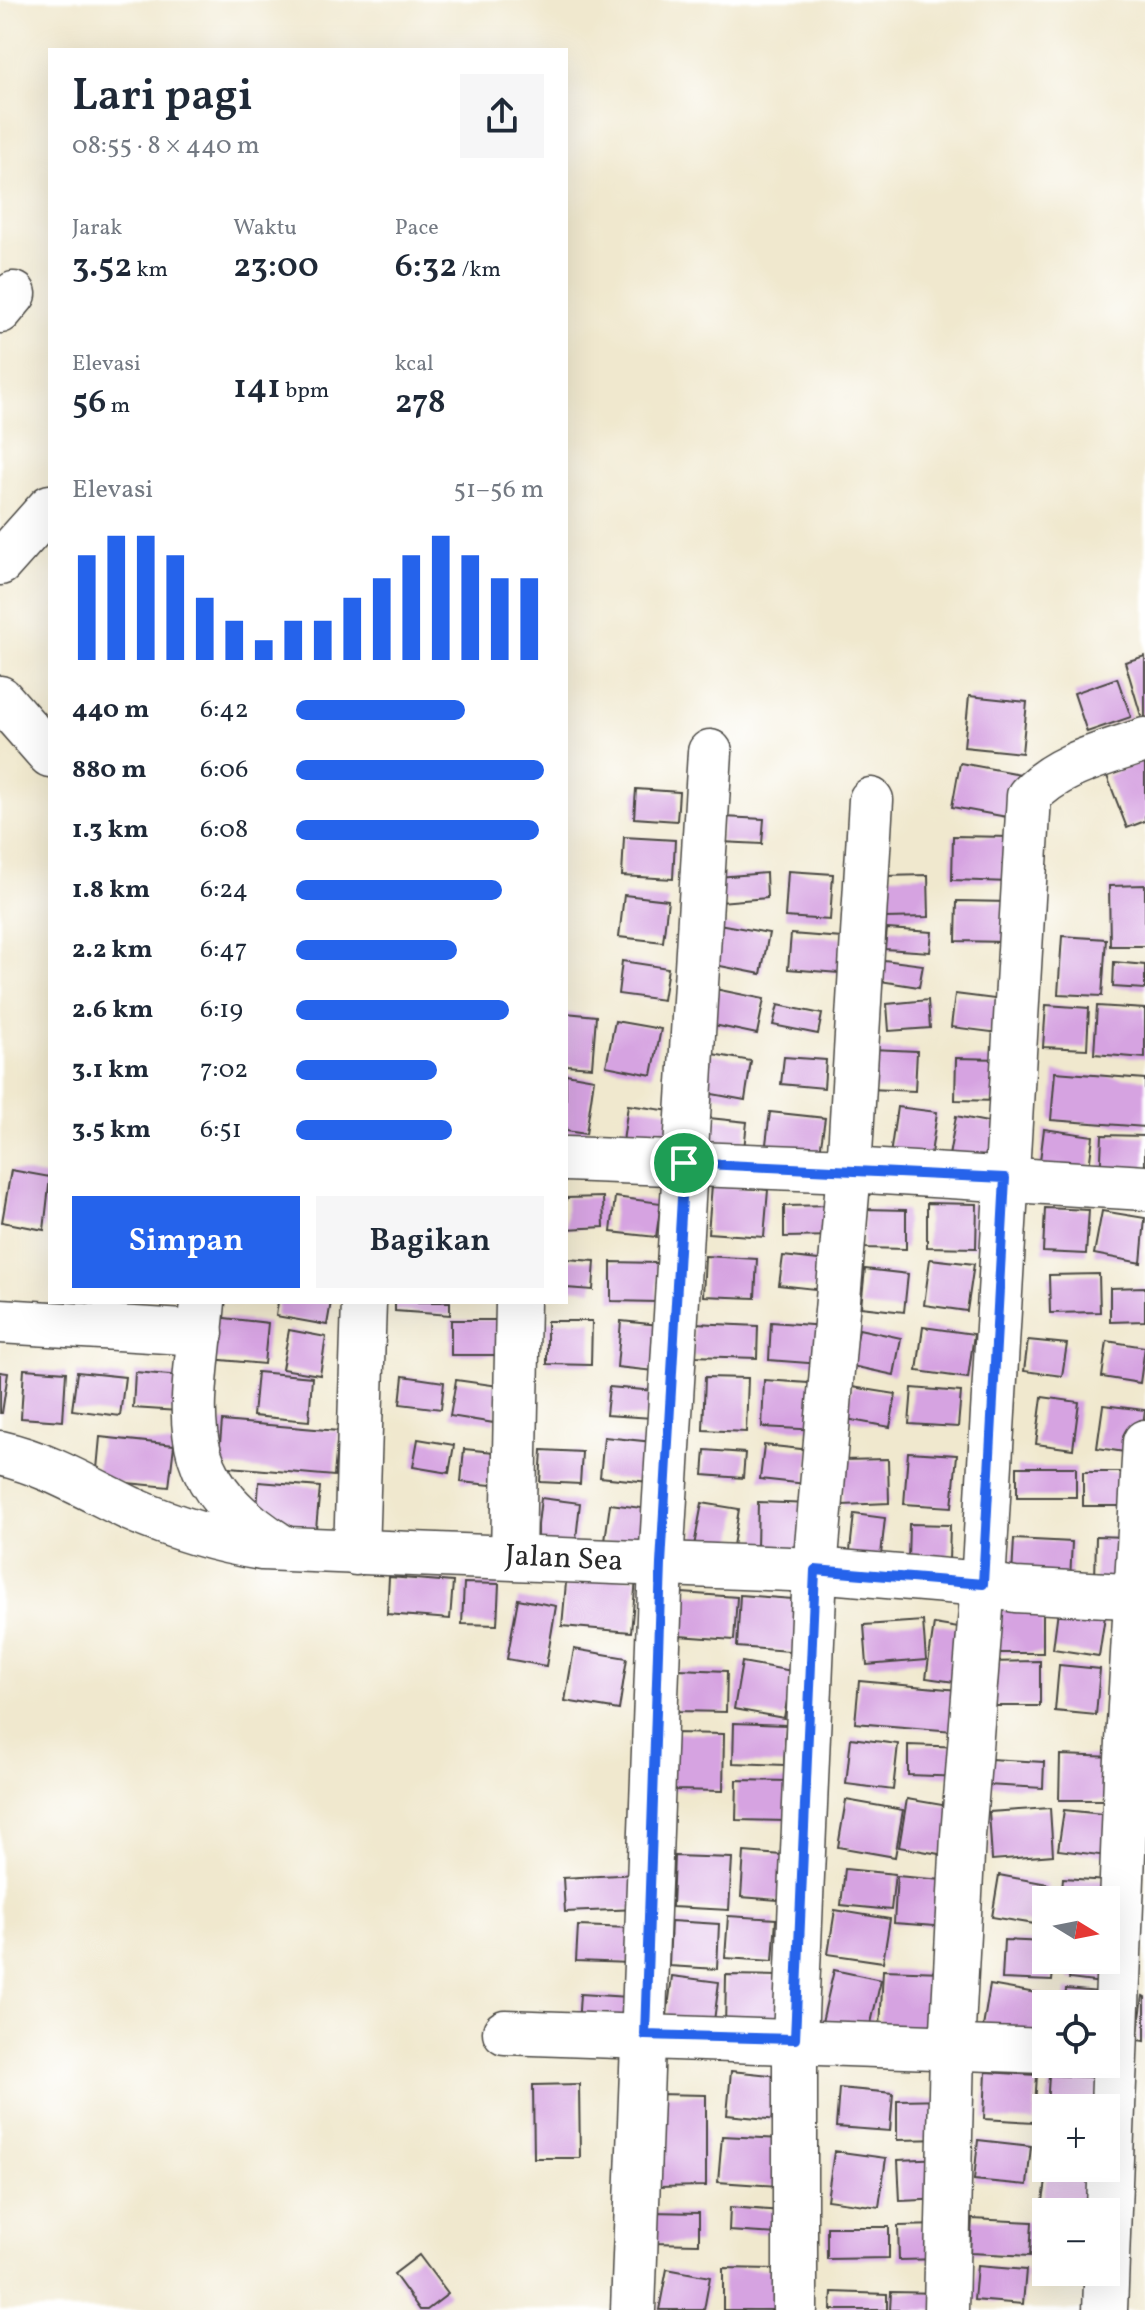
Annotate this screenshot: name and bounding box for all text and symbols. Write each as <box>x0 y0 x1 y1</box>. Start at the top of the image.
text: Lari pagi <box>72 67 253 128</box>
button: share <box>460 74 544 158</box>
text: 08:55 · 8 × 440 m <box>72 128 260 164</box>
text: Jarak <box>72 213 122 244</box>
text: Waktu <box>233 213 297 244</box>
text: Pace <box>395 213 439 244</box>
text: 3.52 <box>72 244 132 291</box>
text: 23:00 <box>233 244 319 291</box>
text: 6:32 <box>395 244 457 291</box>
text: km <box>132 255 168 286</box>
text: /km <box>457 255 501 286</box>
text: Elevasi <box>72 349 141 380</box>
text: kcal <box>395 349 434 380</box>
text: 141 <box>233 365 281 412</box>
text: bpm <box>281 376 329 407</box>
text: 56 <box>72 380 106 427</box>
text: 278 <box>395 380 446 427</box>
text: m <box>106 391 130 422</box>
text: Elevasi <box>72 472 153 508</box>
text: 51–56 m <box>454 472 544 508</box>
text: 440 m <box>72 692 149 728</box>
text: 6:42 <box>200 692 249 728</box>
text: 880 m <box>72 752 147 788</box>
text: 6:06 <box>200 752 248 788</box>
text: 1.3 km <box>72 812 149 848</box>
text: 6:08 <box>200 812 248 848</box>
text: 1.8 km <box>72 872 150 908</box>
text: 6:24 <box>200 872 248 908</box>
text: 2.2 km <box>72 932 153 968</box>
text: 6:47 <box>200 932 247 968</box>
text: 2.6 km <box>72 992 153 1028</box>
text: 6:19 <box>200 992 243 1028</box>
text: 3.1 km <box>72 1052 149 1088</box>
text: 7:02 <box>200 1052 248 1088</box>
text: 3.5 km <box>72 1112 151 1148</box>
text: 6:51 <box>200 1112 242 1148</box>
pin <box>650 1129 718 1197</box>
icon: arrive <box>662 1141 706 1185</box>
button: Simpan <box>72 1196 300 1288</box>
button: Bagikan <box>316 1196 544 1288</box>
street label: Jalan Sea <box>504 1535 624 1583</box>
north arrow <box>1032 1886 1120 1974</box>
map controls <box>1032 1886 1120 2286</box>
button: locate <box>1032 1990 1120 2078</box>
button: + <box>1032 2094 1120 2182</box>
button: − <box>1032 2198 1120 2286</box>

